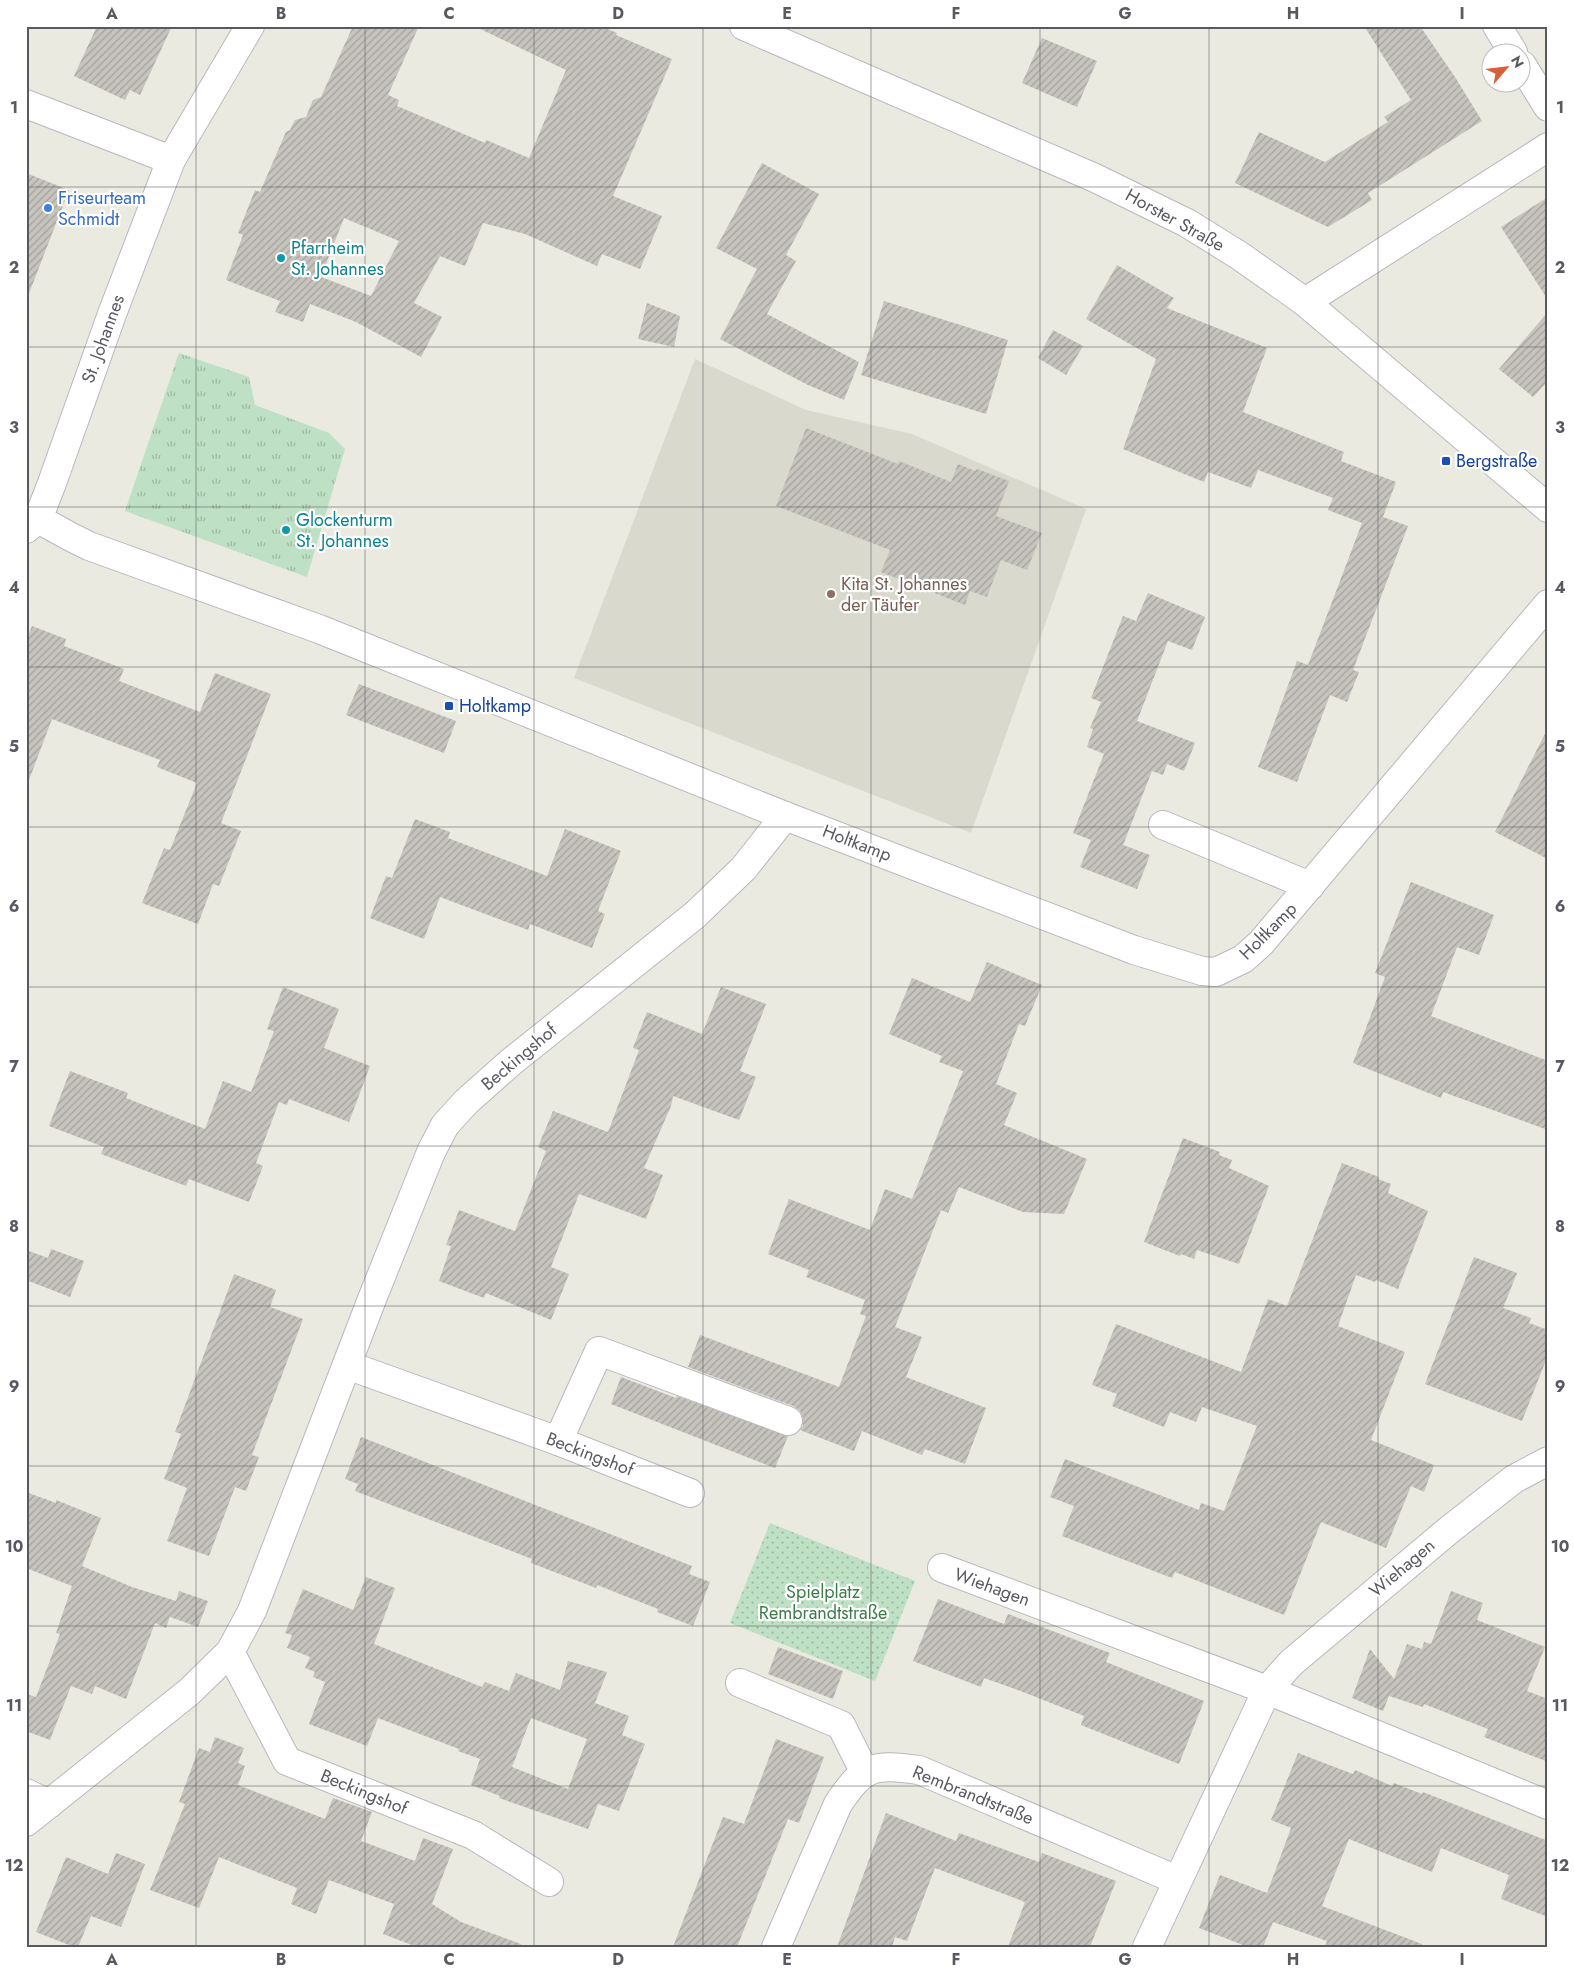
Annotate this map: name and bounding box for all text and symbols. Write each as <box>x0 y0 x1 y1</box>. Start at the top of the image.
text: A <box>105 2 118 25</box>
text: B <box>276 2 286 25</box>
text: C <box>443 2 455 25</box>
text: D <box>612 2 624 25</box>
text: E <box>782 2 792 25</box>
text: F <box>952 2 960 25</box>
text: G <box>1118 2 1132 25</box>
text: H <box>1287 2 1299 25</box>
text: I <box>1459 2 1465 25</box>
north arrow <box>1482 42 1532 92</box>
text: N <box>1506 52 1529 72</box>
text: 1 <box>10 96 18 119</box>
text: 1 <box>1556 96 1564 119</box>
street label: Horster Straße <box>1121 182 1229 258</box>
place label: Friseurteam Schmidt <box>58 185 146 232</box>
marker: Friseurteam Schmidt <box>42 202 54 214</box>
place label: Pfarrheim St. Johannes <box>291 235 384 282</box>
marker: Pfarrheim St. Johannes <box>275 252 287 264</box>
text: 2 <box>9 256 19 279</box>
text: 2 <box>1555 256 1565 279</box>
street label: St. Johannes <box>75 291 131 387</box>
text: 3 <box>9 416 19 439</box>
text: 3 <box>1555 416 1565 439</box>
place label: Bergstraße <box>1456 448 1537 474</box>
marker: Bergstraße <box>1440 455 1452 467</box>
place label: Glockenturm St. Johannes <box>296 507 393 554</box>
marker: Glockenturm St. Johannes <box>280 524 292 536</box>
place label: Kita St. Johannes der Täufer <box>841 571 967 618</box>
text: 4 <box>8 576 20 599</box>
text: 4 <box>1554 576 1566 599</box>
marker: Kita St. Johannes der Täufer <box>825 588 837 600</box>
place label: Holtkamp <box>459 693 531 719</box>
marker: Holtkamp <box>443 700 455 712</box>
text: 5 <box>9 735 19 758</box>
text: 5 <box>1555 735 1565 758</box>
street label: Holtkamp <box>819 818 895 868</box>
text: 6 <box>9 895 19 918</box>
text: 6 <box>1555 895 1565 918</box>
street label: Holtkamp <box>1233 896 1303 966</box>
street label: Beckingshof <box>475 1017 563 1097</box>
text: 7 <box>9 1055 19 1078</box>
text: 7 <box>1555 1055 1565 1078</box>
text: 8 <box>9 1215 19 1238</box>
text: 8 <box>1555 1215 1565 1238</box>
text: 9 <box>9 1375 19 1398</box>
text: 9 <box>1555 1375 1565 1398</box>
street label: Beckingshof <box>542 1425 638 1483</box>
street label: Wiehagen <box>1363 1533 1441 1603</box>
text: 10 <box>5 1535 23 1558</box>
text: 10 <box>1551 1535 1569 1558</box>
street label: Wiehagen <box>951 1561 1033 1613</box>
park label: Spielplatz Rembrandtstraße <box>759 1579 887 1626</box>
text: 11 <box>6 1694 22 1717</box>
text: 11 <box>1552 1694 1568 1717</box>
street label: Rembrandtstraße <box>909 1759 1037 1831</box>
street label: Beckingshof <box>317 1763 412 1822</box>
text: 12 <box>5 1854 23 1877</box>
text: 12 <box>1551 1854 1569 1877</box>
text: A <box>105 1948 118 1971</box>
text: B <box>276 1948 286 1971</box>
text: C <box>443 1948 455 1971</box>
text: D <box>612 1948 624 1971</box>
text: E <box>782 1948 792 1971</box>
text: F <box>952 1948 960 1971</box>
text: G <box>1118 1948 1132 1971</box>
text: H <box>1287 1948 1299 1971</box>
text: I <box>1459 1948 1465 1971</box>

